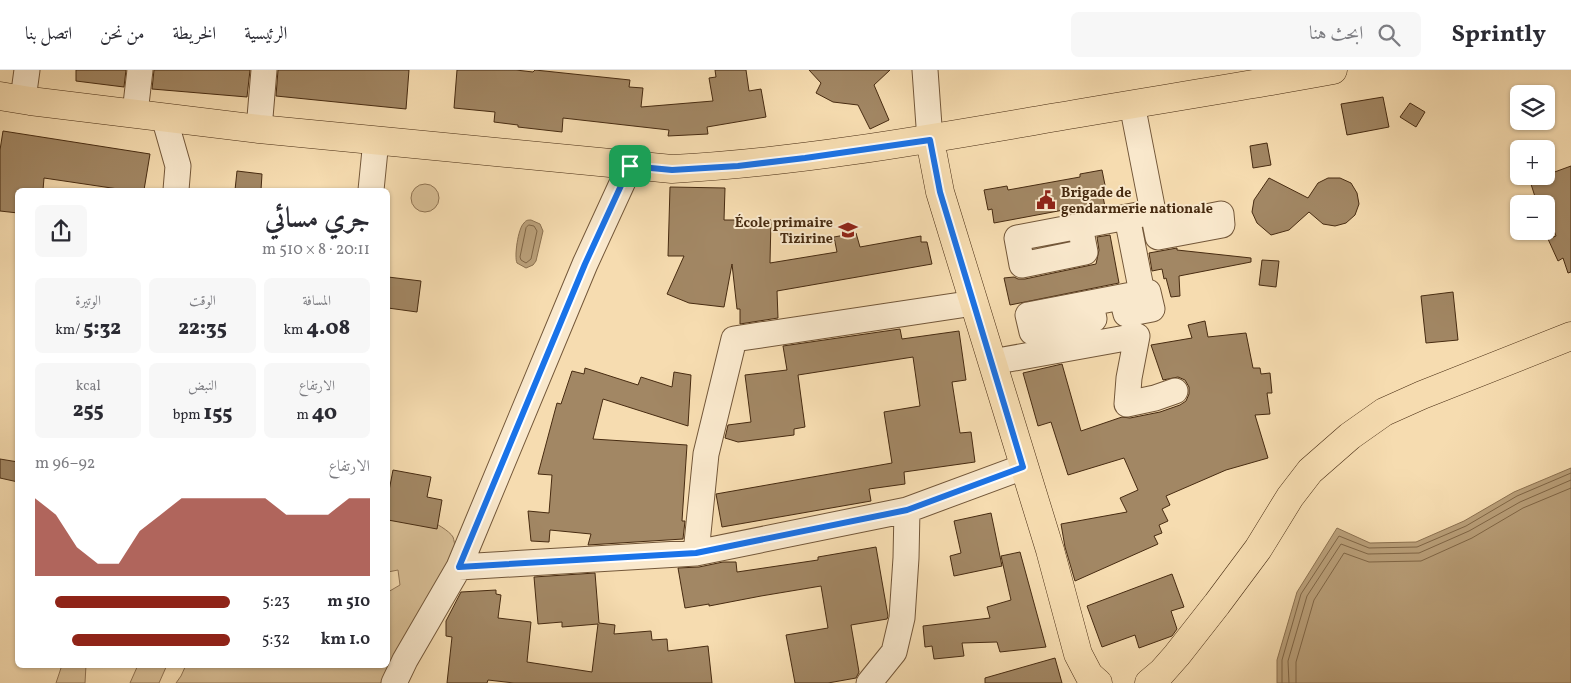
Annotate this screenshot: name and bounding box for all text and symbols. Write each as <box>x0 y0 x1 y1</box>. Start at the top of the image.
search box <box>1071 12 1421 57</box>
text: Sprintly <box>1451 18 1546 52</box>
text: ابحث هنا <box>1309 21 1363 47</box>
icon: search <box>1375 21 1403 49</box>
text: اتصل بنا <box>25 22 72 47</box>
text: من نحن <box>100 22 144 47</box>
text: الخريطة <box>172 22 216 47</box>
text: الرئيسية <box>244 22 287 47</box>
map controls <box>1510 85 1555 240</box>
button: layers <box>1510 85 1555 130</box>
button: + <box>1510 140 1555 185</box>
pin <box>609 145 651 187</box>
icon: arrive <box>616 152 644 180</box>
place label: Brigade de gendarmerie nationale <box>1061 184 1213 219</box>
public building icon: Brigade de gendarmerie nationale <box>1035 189 1057 211</box>
button: − <box>1510 195 1555 240</box>
text: جري مسائي <box>265 200 370 239</box>
button: share <box>35 205 87 257</box>
place label: École primaire Tizirine <box>735 214 833 249</box>
school or university icon: École primaire Tizirine <box>837 219 859 241</box>
text: 20:11 · 8 × 510 m <box>262 239 370 261</box>
text: الوتيرة <box>75 292 101 311</box>
text: الوقت <box>189 292 216 311</box>
text: المسافة <box>303 292 331 311</box>
text: 5:32 <box>83 314 121 343</box>
text: 22:35 <box>178 314 227 343</box>
text: 4.08 <box>306 314 350 343</box>
text: /km <box>55 321 83 340</box>
text: km <box>283 321 306 340</box>
text: kcal <box>76 377 101 396</box>
text: النبض <box>188 377 217 396</box>
text: الارتفاع <box>299 377 335 396</box>
text: 255 <box>73 396 104 425</box>
text: 155 <box>204 399 232 428</box>
text: 40 <box>312 399 337 428</box>
text: bpm <box>173 406 204 425</box>
text: m <box>297 406 312 425</box>
text: 92–96 m <box>35 453 95 475</box>
text: الارتفاع <box>328 456 370 478</box>
text: 5:23 <box>262 591 290 613</box>
text: 510 m <box>327 591 370 613</box>
text: 5:32 <box>262 629 290 651</box>
text: 1.0 km <box>321 629 370 651</box>

